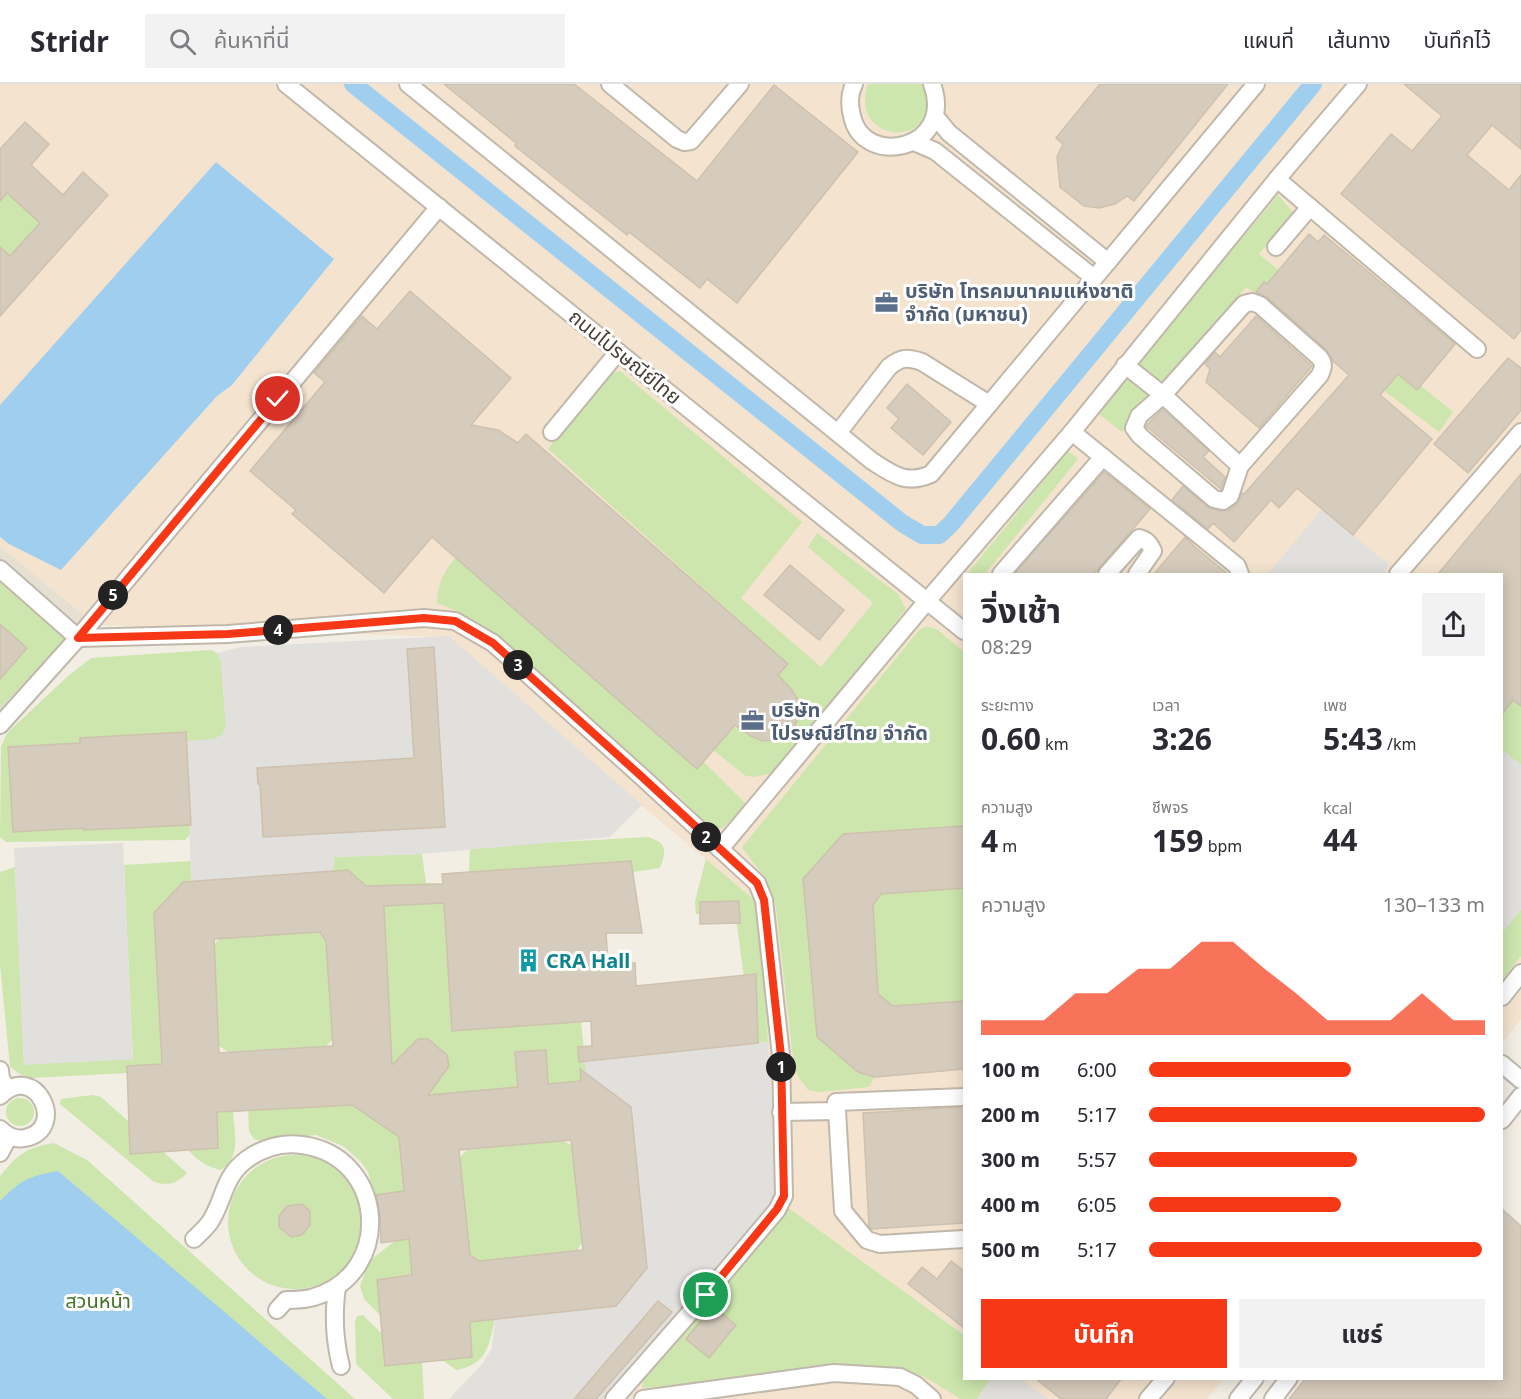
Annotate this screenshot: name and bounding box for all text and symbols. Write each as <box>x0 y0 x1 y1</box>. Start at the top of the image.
search box <box>145 14 565 68</box>
text: Stridr <box>30 22 109 60</box>
text: ค้นหาที่นี่ <box>214 24 289 54</box>
icon: search <box>166 25 199 58</box>
text: แผนที่ <box>1243 26 1294 54</box>
text: เส้นทาง <box>1327 26 1391 54</box>
text: บันทึกไว้ <box>1424 26 1491 54</box>
place label: บริษัท โทรคมนาคมแห่งชาติ จำกัด (มหาชน) <box>905 277 1134 327</box>
office icon: บริษัท โทรคมนาคมแห่งชาติ จำกัด (มหาชน) <box>874 289 900 315</box>
street label: ถนนไปรษณีย์ไทย <box>563 303 687 410</box>
pin <box>252 373 303 424</box>
icon: check <box>261 382 294 415</box>
pin: 5 <box>98 580 128 610</box>
text: 5 <box>108 584 118 606</box>
text: วิ่งเช้า <box>981 588 1061 633</box>
button: share <box>1422 593 1485 656</box>
pin: 4 <box>263 615 293 645</box>
text: 4 <box>273 619 283 641</box>
text: 08:29 <box>981 633 1032 660</box>
pin: 3 <box>503 650 533 680</box>
text: 3 <box>513 654 523 676</box>
text: ระยะทาง <box>981 694 1034 716</box>
text: เวลา <box>1152 694 1180 716</box>
text: เพซ <box>1323 694 1347 716</box>
place label: บริษัท ไปรษณีย์ไทย จำกัด <box>771 696 928 746</box>
office icon: บริษัท ไปรษณีย์ไทย จำกัด <box>740 708 766 734</box>
text: 0.60 <box>981 718 1041 759</box>
text: 3:26 <box>1152 718 1212 759</box>
text: 5:43 <box>1323 718 1383 759</box>
text: km <box>1041 733 1069 755</box>
text: /km <box>1383 733 1417 755</box>
text: ความสูง <box>981 796 1033 818</box>
text: ชีพจร <box>1152 796 1188 818</box>
text: kcal <box>1323 797 1352 819</box>
text: 44 <box>1323 819 1357 860</box>
text: 4 <box>981 820 998 861</box>
text: 159 <box>1152 820 1203 861</box>
pin: 2 <box>691 822 721 852</box>
text: 2 <box>701 826 711 848</box>
text: m <box>998 835 1017 857</box>
text: bpm <box>1203 835 1242 857</box>
text: ความสูง <box>981 891 1046 918</box>
text: 130–133 m <box>1382 891 1485 918</box>
place label: CRA Hall <box>546 947 630 974</box>
building icon: CRA Hall <box>515 948 541 974</box>
pin: 1 <box>766 1052 796 1082</box>
text: 1 <box>776 1056 786 1078</box>
text: 100 m <box>981 1056 1040 1083</box>
text: 6:00 <box>1077 1056 1117 1083</box>
text: 200 m <box>981 1101 1040 1128</box>
text: 5:17 <box>1077 1101 1117 1128</box>
text: 300 m <box>981 1146 1040 1173</box>
text: 5:57 <box>1077 1146 1117 1173</box>
text: 400 m <box>981 1191 1040 1218</box>
text: 6:05 <box>1077 1191 1117 1218</box>
text: 500 m <box>981 1236 1040 1263</box>
text: 5:17 <box>1077 1236 1117 1263</box>
pin <box>680 1269 731 1320</box>
icon: arrive <box>689 1278 722 1311</box>
park label: สวนหน้า <box>65 1287 131 1314</box>
button: บันทึก <box>981 1299 1227 1368</box>
button: แชร์ <box>1239 1299 1485 1368</box>

